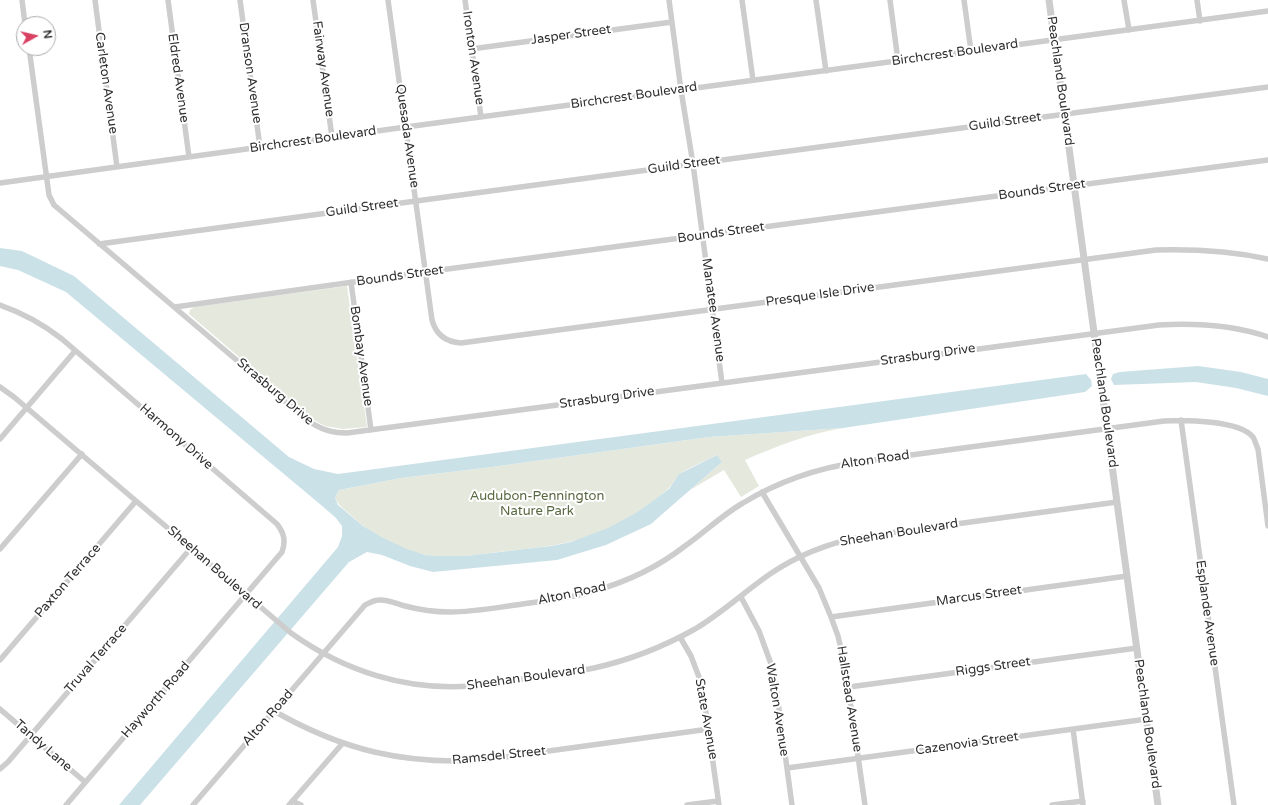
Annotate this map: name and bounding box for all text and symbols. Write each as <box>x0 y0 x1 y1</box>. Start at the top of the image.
street label: Ironton Avenue <box>459 10 487 106</box>
street label: Peachland Boulevard <box>1043 15 1077 147</box>
north arrow <box>16 16 56 56</box>
street label: Fairway Avenue <box>309 20 337 118</box>
street label: Dranson Avenue <box>235 22 265 124</box>
street label: Jasper Street <box>530 22 612 48</box>
text: N <box>40 29 54 40</box>
street label: Carleton Avenue <box>91 31 121 135</box>
street label: Eldred Avenue <box>164 32 192 124</box>
street label: Birchcrest Boulevard <box>891 36 1019 70</box>
street label: Birchcrest Boulevard <box>570 79 698 113</box>
street label: Quesada Avenue <box>392 83 422 189</box>
street label: Guild Street <box>968 109 1042 135</box>
street label: Birchcrest Boulevard <box>249 123 377 157</box>
street label: Guild Street <box>647 152 721 178</box>
street label: Bounds Street <box>998 176 1086 204</box>
street label: Guild Street <box>325 195 399 221</box>
street label: Bounds Street <box>677 219 765 247</box>
street label: Manatee Avenue <box>698 257 728 363</box>
street label: Bounds Street <box>356 262 444 290</box>
street label: Presque Isle Drive <box>765 280 875 310</box>
street label: Bombay Avenue <box>346 305 376 407</box>
street label: Peachland Boulevard <box>1087 337 1121 469</box>
street label: Strasburg Drive <box>880 341 976 369</box>
street label: Strasburg Drive <box>233 355 317 429</box>
street label: Strasburg Drive <box>559 384 655 412</box>
street label: Harmony Drive <box>136 401 216 473</box>
street label: Alton Road <box>839 447 911 473</box>
park label: Audubon-Pennington Nature Park <box>470 489 604 520</box>
street label: Sheehan Boulevard <box>839 516 959 550</box>
street label: Sheehan Boulevard <box>164 523 264 613</box>
street label: Paxton Terrace <box>32 541 104 621</box>
street label: Esplande Avenue <box>1192 559 1222 667</box>
street label: Alton Road <box>536 579 608 609</box>
street label: Marcus Street <box>935 582 1023 610</box>
street label: Truval Terrace <box>62 621 130 697</box>
street label: Hallstead Avenue <box>833 645 865 753</box>
street label: Riggs Street <box>954 654 1032 680</box>
street label: Peachland Boulevard <box>1130 658 1164 790</box>
street label: Hayworth Road <box>119 659 193 741</box>
street label: Sheehan Boulevard <box>466 662 586 694</box>
street label: Walton Avenue <box>762 662 792 758</box>
street label: State Avenue <box>691 677 721 761</box>
street label: Alton Road <box>239 687 297 749</box>
street label: Tandy Lane <box>11 717 75 775</box>
street label: Cazenovia Street <box>914 729 1020 759</box>
street label: Ramsdel Street <box>451 743 547 769</box>

